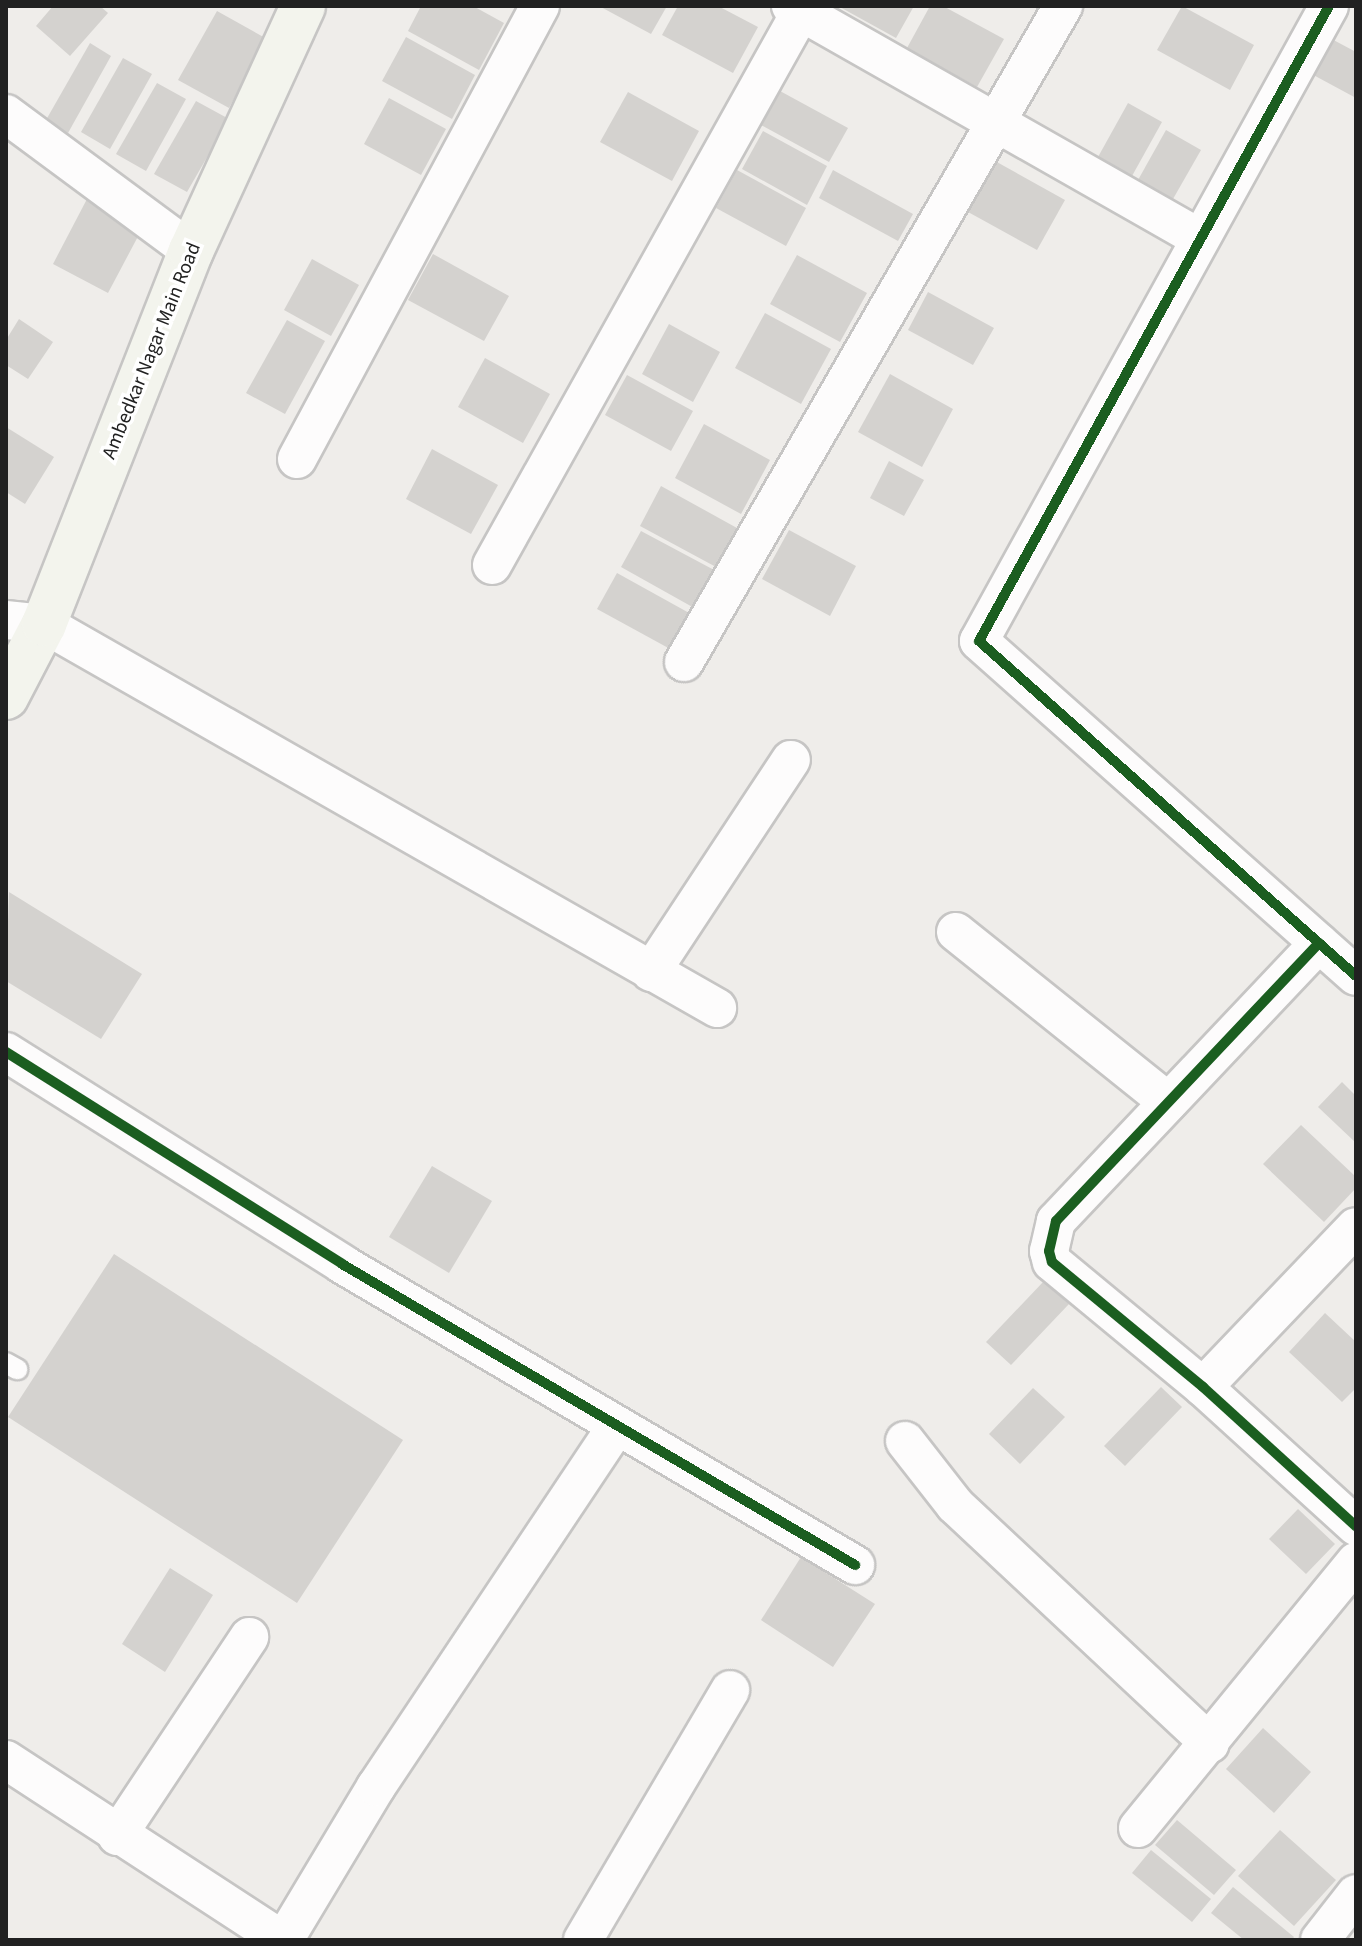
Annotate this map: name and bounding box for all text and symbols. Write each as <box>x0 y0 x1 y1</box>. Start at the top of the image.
street label: Ambedkar Nagar Main Road <box>98 239 206 463</box>

